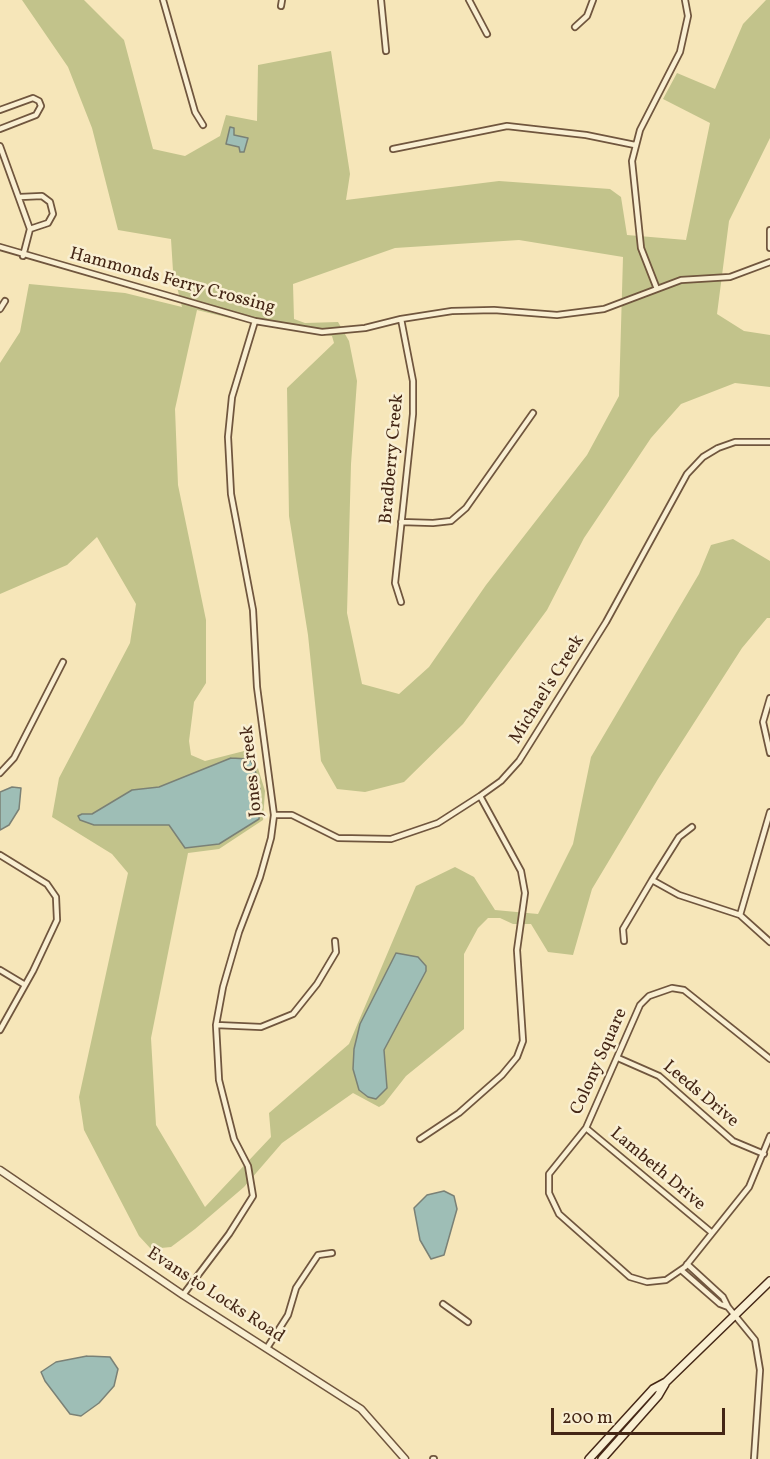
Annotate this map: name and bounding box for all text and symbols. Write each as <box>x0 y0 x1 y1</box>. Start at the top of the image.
street label: Hammonds Ferry Crossing <box>67 244 277 320</box>
street label: Bradberry Creek <box>377 393 409 525</box>
street label: Michael's Creek <box>506 632 590 748</box>
street label: Jones Creek <box>237 724 269 818</box>
street label: Colony Square <box>567 1005 633 1119</box>
street label: Leeds Drive <box>658 1057 742 1133</box>
street label: Lambeth Drive <box>605 1124 709 1216</box>
street label: Evans to Locks Road <box>142 1243 288 1349</box>
scale bar <box>554 1396 728 1434</box>
text: 200 m <box>562 1406 613 1431</box>

